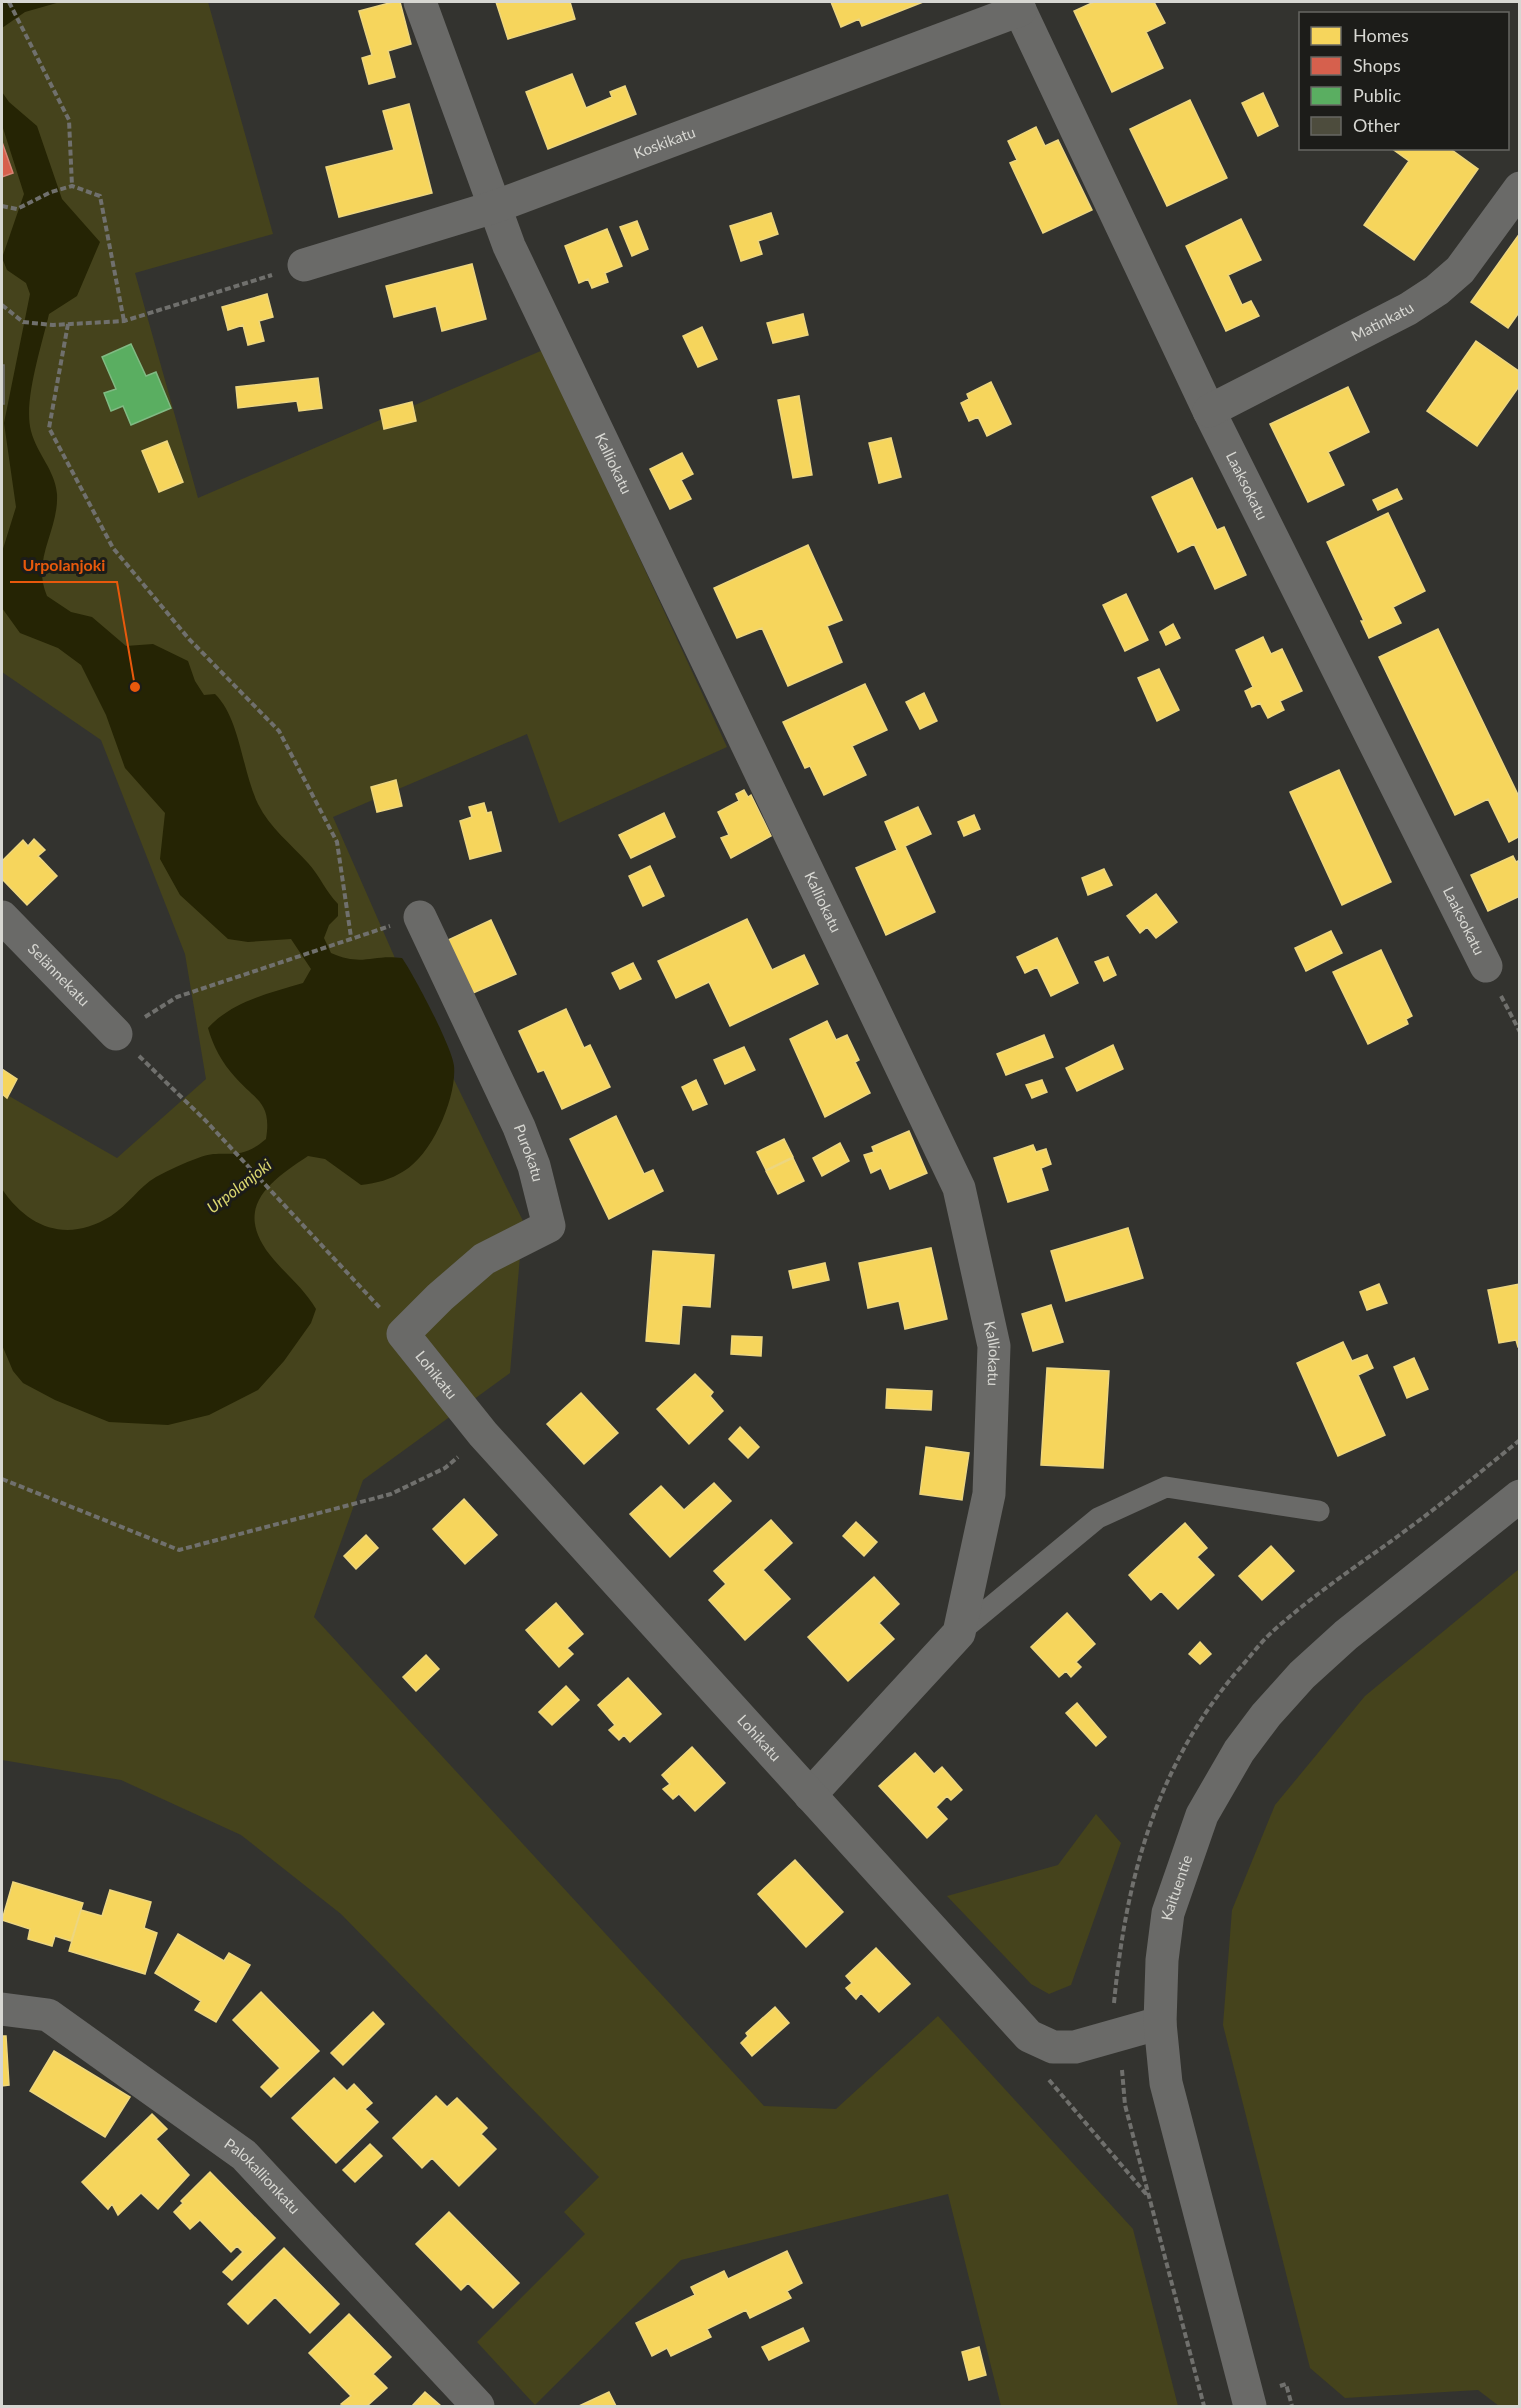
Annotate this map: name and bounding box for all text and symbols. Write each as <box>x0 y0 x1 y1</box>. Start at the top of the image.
legend <box>1299 12 1509 150</box>
text: Homes <box>1353 24 1409 46</box>
text: Shops <box>1353 54 1401 76</box>
text: Public <box>1353 84 1401 106</box>
text: Other <box>1353 114 1400 136</box>
street label: Koskikatu <box>631 122 698 162</box>
street label: Matinkatu <box>1348 298 1417 345</box>
street label: Kalliokatu <box>592 430 636 497</box>
street label: Laaksokatu <box>1223 448 1272 523</box>
callout: Urpolanjoki <box>10 548 117 582</box>
text: Urpolanjoki <box>23 555 105 574</box>
street label: Kalliokatu <box>801 868 846 935</box>
street label: Laaksokatu <box>1440 883 1489 957</box>
street label: Selännekatu <box>25 939 94 1009</box>
street label: Purokatu <box>511 1122 548 1183</box>
water label: Urpolanjoki <box>203 1154 275 1217</box>
street label: Kalliokatu <box>981 1319 1004 1386</box>
street label: Lohikatu <box>412 1347 461 1402</box>
street label: Lohikatu <box>734 1711 785 1765</box>
street label: Kaituentie <box>1157 1852 1195 1921</box>
street label: Palokallionkatu <box>221 2134 304 2217</box>

